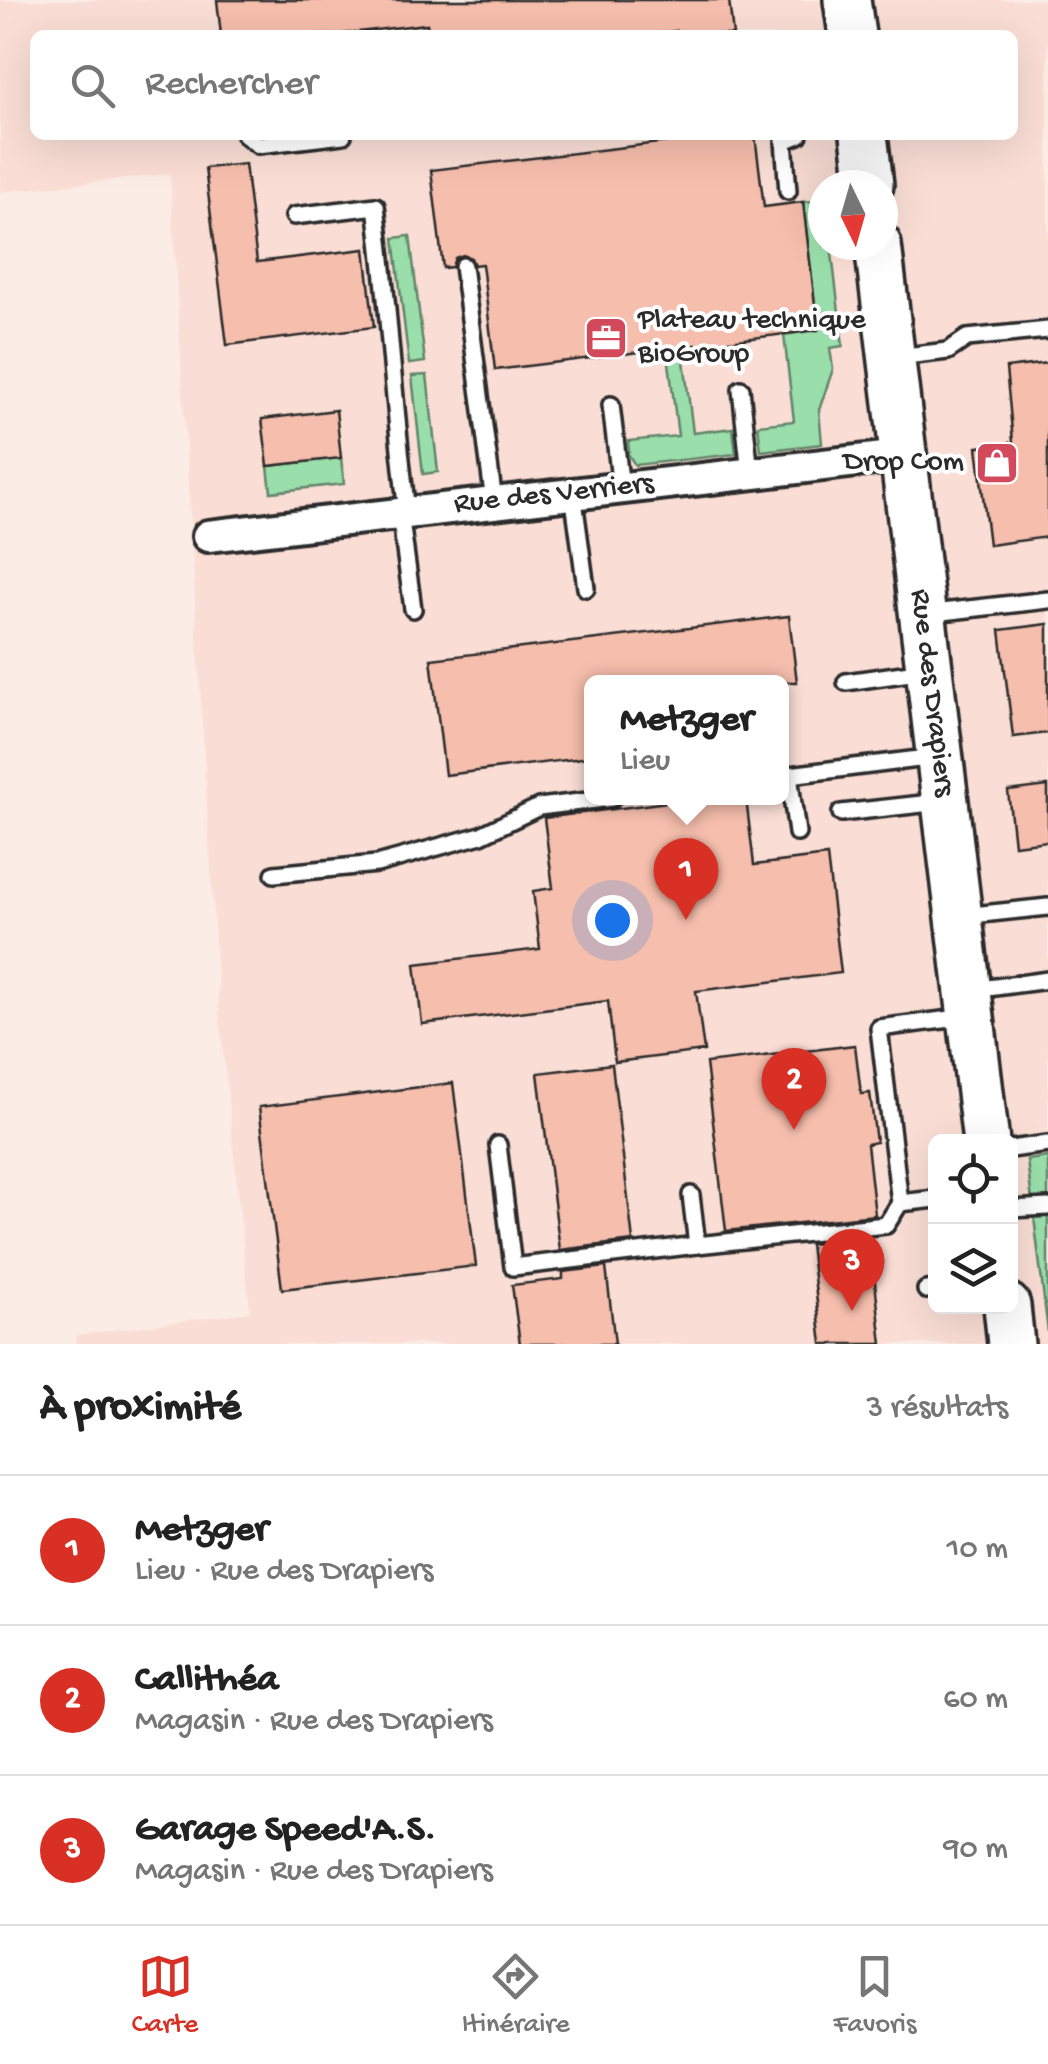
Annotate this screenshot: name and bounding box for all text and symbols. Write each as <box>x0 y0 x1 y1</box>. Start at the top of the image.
search box <box>30 30 1018 140</box>
icon: search <box>65 58 120 113</box>
text: Rechercher <box>145 63 317 107</box>
north arrow <box>808 170 898 260</box>
place label: Plateau technique BioGroup <box>637 304 866 373</box>
office icon: Plateau technique BioGroup <box>583 315 629 361</box>
shop icon: Drop Com <box>974 440 1020 486</box>
place label: Drop Com <box>841 446 964 481</box>
street label: Rue des Verriers <box>452 467 657 523</box>
street label: Rue des Drapiers <box>901 587 961 800</box>
popup <box>584 675 789 805</box>
text: Metzger <box>620 699 753 743</box>
text: Lieu <box>620 743 670 781</box>
pin: 1 <box>654 838 718 920</box>
your location <box>587 895 638 946</box>
pin: 2 <box>762 1048 826 1130</box>
map controls <box>928 1134 1018 1314</box>
button: locate <box>928 1134 1018 1224</box>
button: layers <box>928 1224 1018 1314</box>
pin: 3 <box>820 1228 884 1311</box>
text: À proximité <box>40 1385 241 1434</box>
text: 3 résultats <box>866 1390 1008 1428</box>
text: Metzger <box>135 1509 268 1553</box>
text: 1 <box>66 1531 79 1569</box>
text: 10 m <box>947 1531 1008 1569</box>
text: Lieu · Rue des Drapiers <box>135 1553 433 1591</box>
text: Callithéa <box>135 1659 278 1703</box>
text: 2 <box>65 1681 80 1719</box>
text: 60 m <box>943 1681 1008 1719</box>
text: Magasin · Rue des Drapiers <box>135 1703 493 1741</box>
text: Garage Speed'A.S. <box>135 1809 436 1853</box>
text: 3 <box>64 1831 81 1869</box>
text: 90 m <box>944 1831 1008 1869</box>
text: Magasin · Rue des Drapiers <box>135 1853 493 1891</box>
tab: Carte <box>132 1949 198 2042</box>
tab: Itinéraire <box>462 1949 570 2042</box>
tab: Favoris <box>833 1949 916 2042</box>

